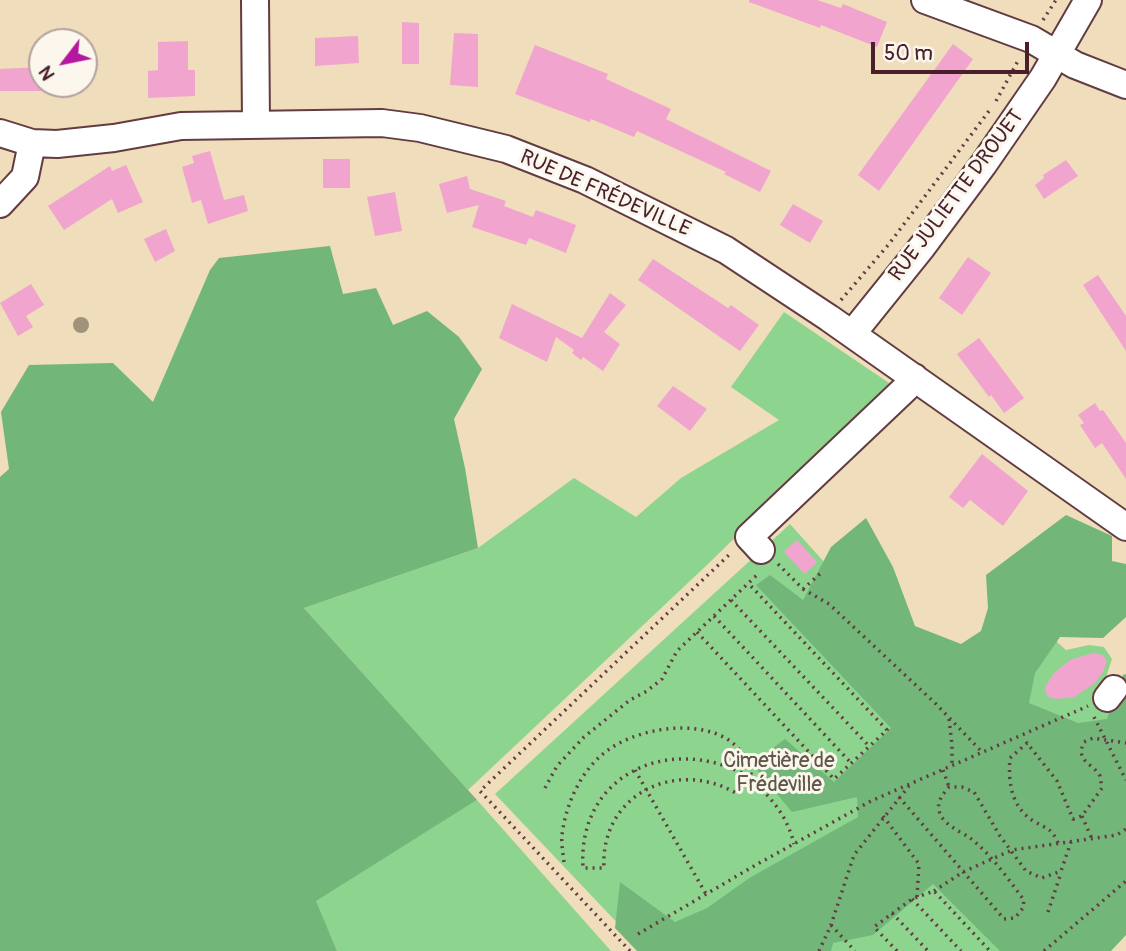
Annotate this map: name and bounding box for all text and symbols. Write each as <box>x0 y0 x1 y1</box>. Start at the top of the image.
north arrow <box>28 28 98 98</box>
scale bar <box>874 28 1032 72</box>
text: 50 m <box>884 40 933 67</box>
text: N <box>33 61 60 85</box>
street label: RUE JULIETTE DROUET <box>884 105 1030 287</box>
street label: RUE DE FRÉDEVILLE <box>516 145 694 243</box>
park label: Cimetière de Frédeville <box>723 749 835 799</box>

